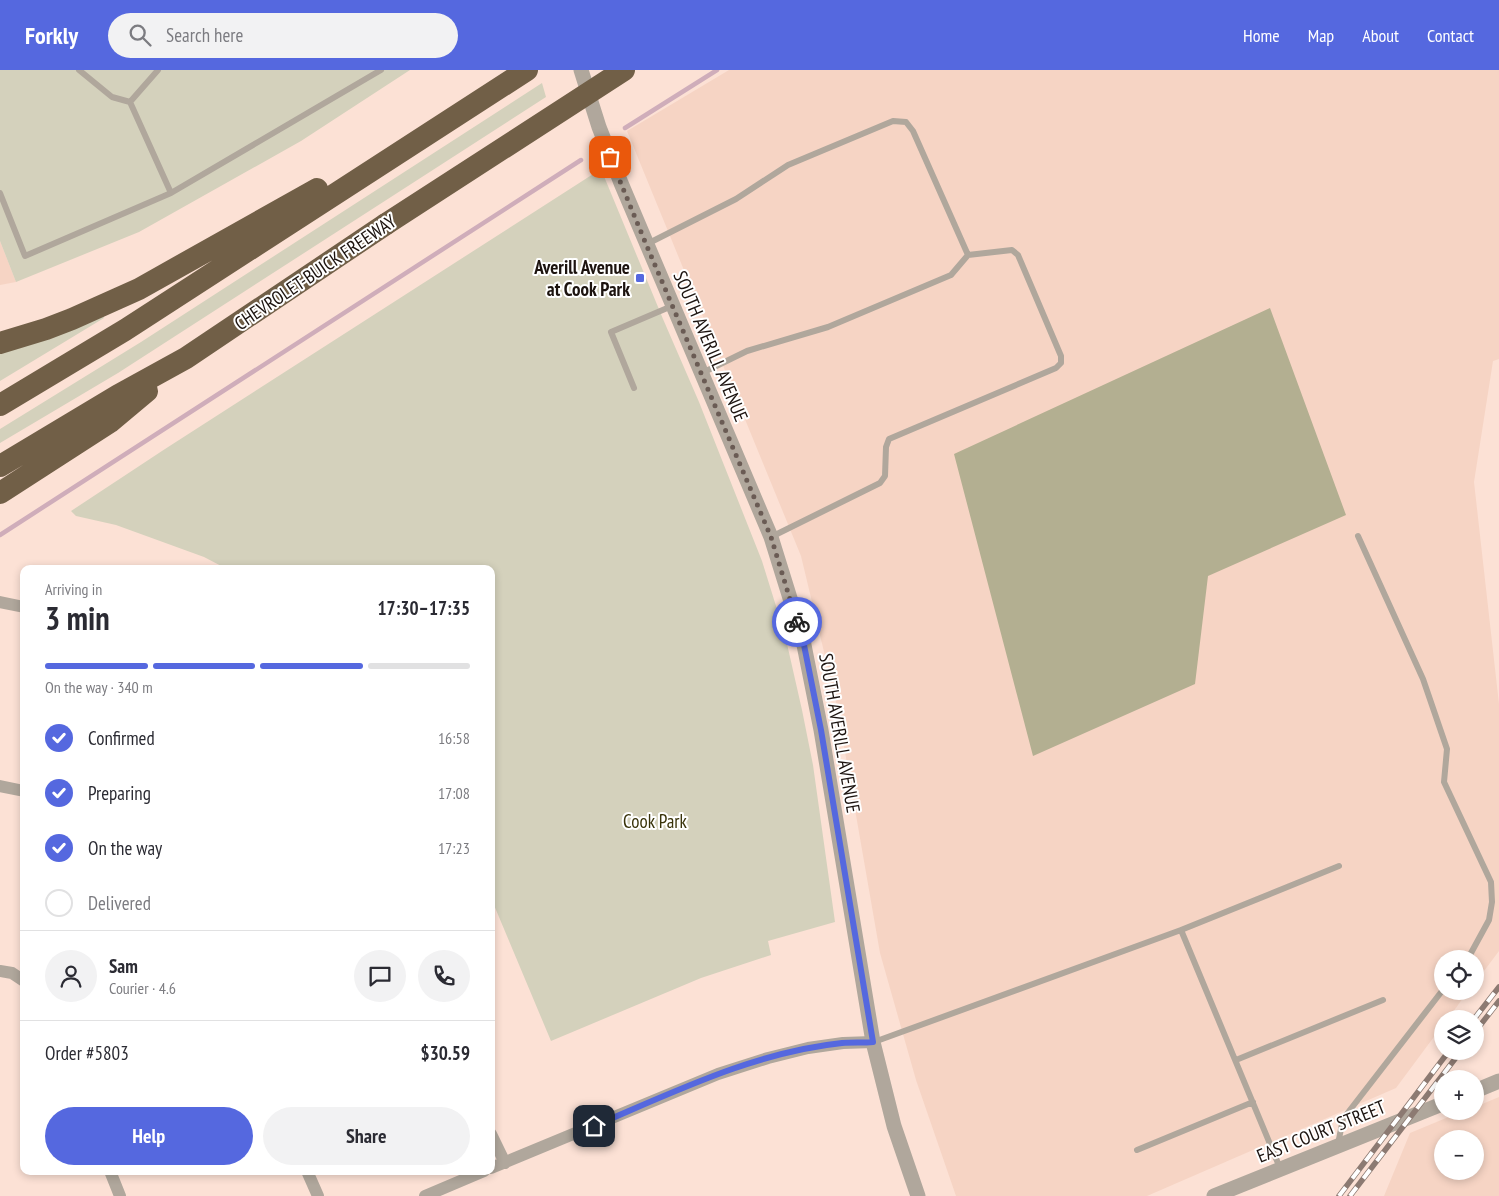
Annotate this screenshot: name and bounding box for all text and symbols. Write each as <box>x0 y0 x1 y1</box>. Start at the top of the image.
search box <box>108 13 458 58</box>
text: Forkly <box>25 20 78 51</box>
icon: search <box>126 21 154 49</box>
text: Search here <box>166 23 243 47</box>
text: Home <box>1243 24 1280 47</box>
text: Map <box>1308 24 1334 47</box>
text: About <box>1362 24 1399 47</box>
text: Contact <box>1427 24 1474 47</box>
pin <box>589 136 631 178</box>
icon: bag <box>596 143 624 171</box>
street label: CHEVROLET-BUICK FREEWAY <box>230 209 401 335</box>
place label: Averill Avenue at Cook Park <box>533 255 630 301</box>
street label: SOUTH AVERILL AVENUE <box>668 267 754 425</box>
marker: Averill Avenue at Cook Park <box>634 272 646 284</box>
text: Arriving in <box>45 579 102 599</box>
text: 17:30–17:35 <box>377 596 470 620</box>
text: 3 min <box>45 597 110 639</box>
courier <box>772 597 822 647</box>
icon: bike <box>783 608 811 636</box>
street label: SOUTH AVERILL AVENUE <box>814 651 866 815</box>
text: On the way · 340 m <box>45 677 153 697</box>
icon: check <box>45 724 73 752</box>
text: Confirmed <box>88 726 155 750</box>
text: 16:58 <box>438 728 470 748</box>
icon: check <box>45 779 73 807</box>
text: Preparing <box>88 781 151 805</box>
text: 17:08 <box>438 783 470 803</box>
park label: Cook Park <box>623 809 688 833</box>
icon: check <box>45 834 73 862</box>
text: On the way <box>88 836 162 860</box>
text: 17:23 <box>438 838 470 858</box>
text: Delivered <box>88 891 151 915</box>
button: person <box>45 950 97 1002</box>
button: chat <box>354 950 406 1002</box>
button: phone <box>418 950 470 1002</box>
map controls <box>1434 950 1484 1180</box>
button: locate <box>1434 950 1484 1000</box>
text: Sam <box>109 954 138 978</box>
text: Courier · 4.6 <box>109 978 176 998</box>
button: layers <box>1434 1010 1484 1060</box>
text: Order #5803 <box>45 1041 129 1065</box>
text: $30.59 <box>421 1041 470 1065</box>
button: + <box>1434 1070 1484 1120</box>
street label: EAST COURT STREET <box>1253 1094 1389 1168</box>
pin <box>573 1105 615 1147</box>
button: Help <box>45 1107 253 1165</box>
button: Share <box>263 1107 470 1165</box>
icon: home <box>580 1112 608 1140</box>
button: − <box>1434 1130 1484 1180</box>

